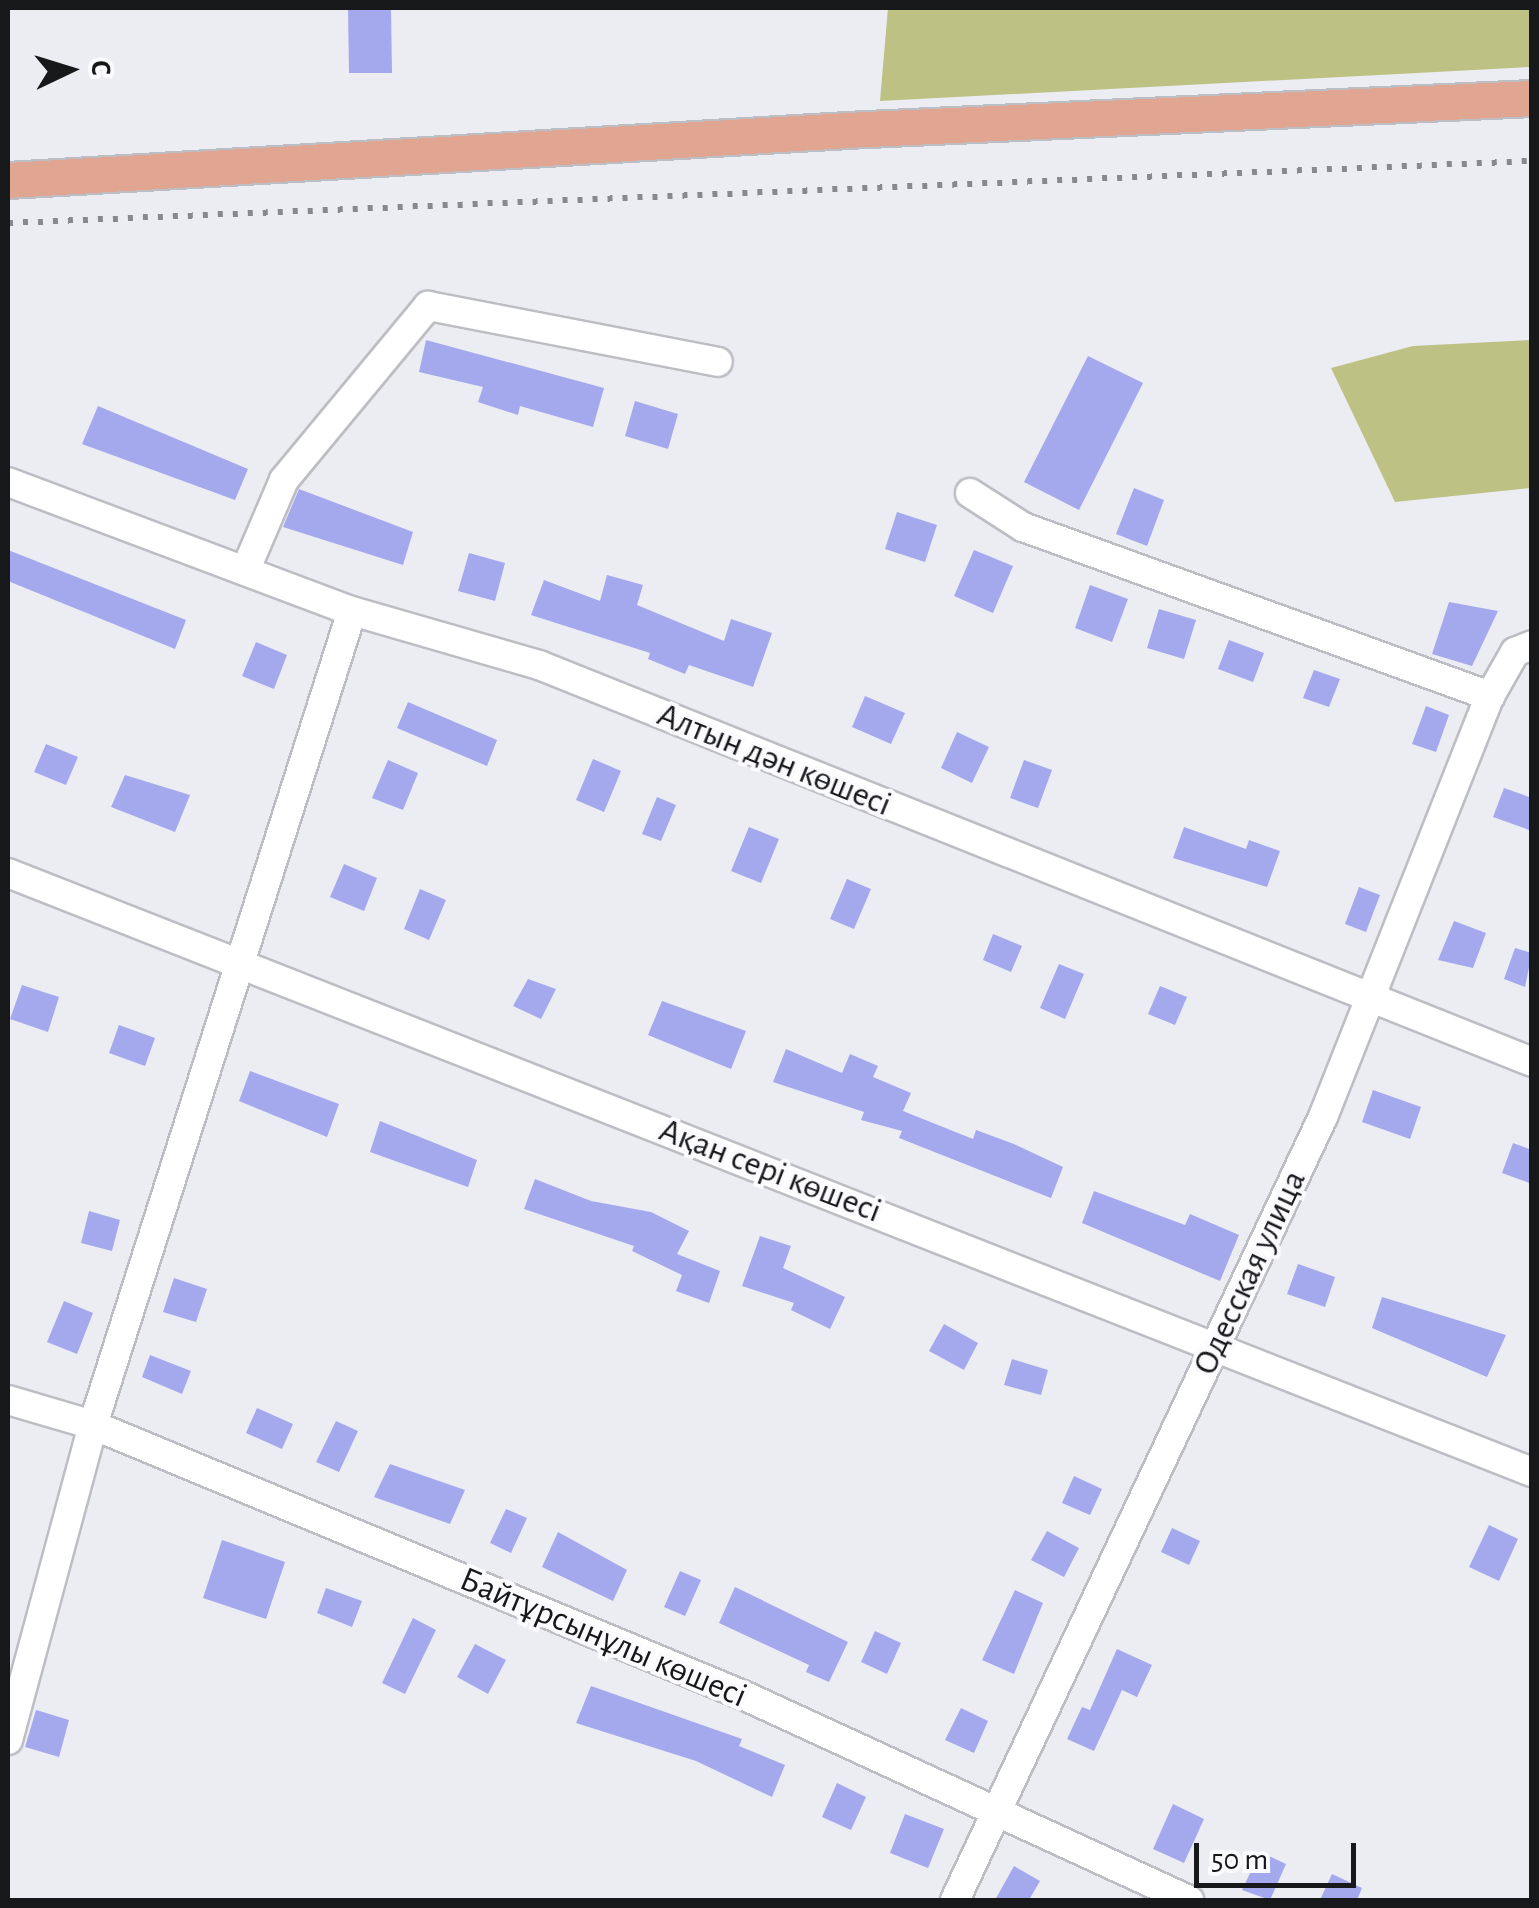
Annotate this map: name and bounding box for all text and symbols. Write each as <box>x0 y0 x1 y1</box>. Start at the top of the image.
north arrow <box>20 20 120 120</box>
text: С <box>85 59 114 77</box>
street label: Алтын дән көшесі <box>651 694 897 826</box>
street label: Ақан сері көшесі <box>653 1109 887 1233</box>
street label: Одесская улица <box>1184 1164 1316 1382</box>
street label: Байтұрсынұлы көшесі <box>453 1559 753 1717</box>
scale bar <box>1199 1823 1362 1885</box>
text: 50 m <box>1211 1845 1268 1875</box>

